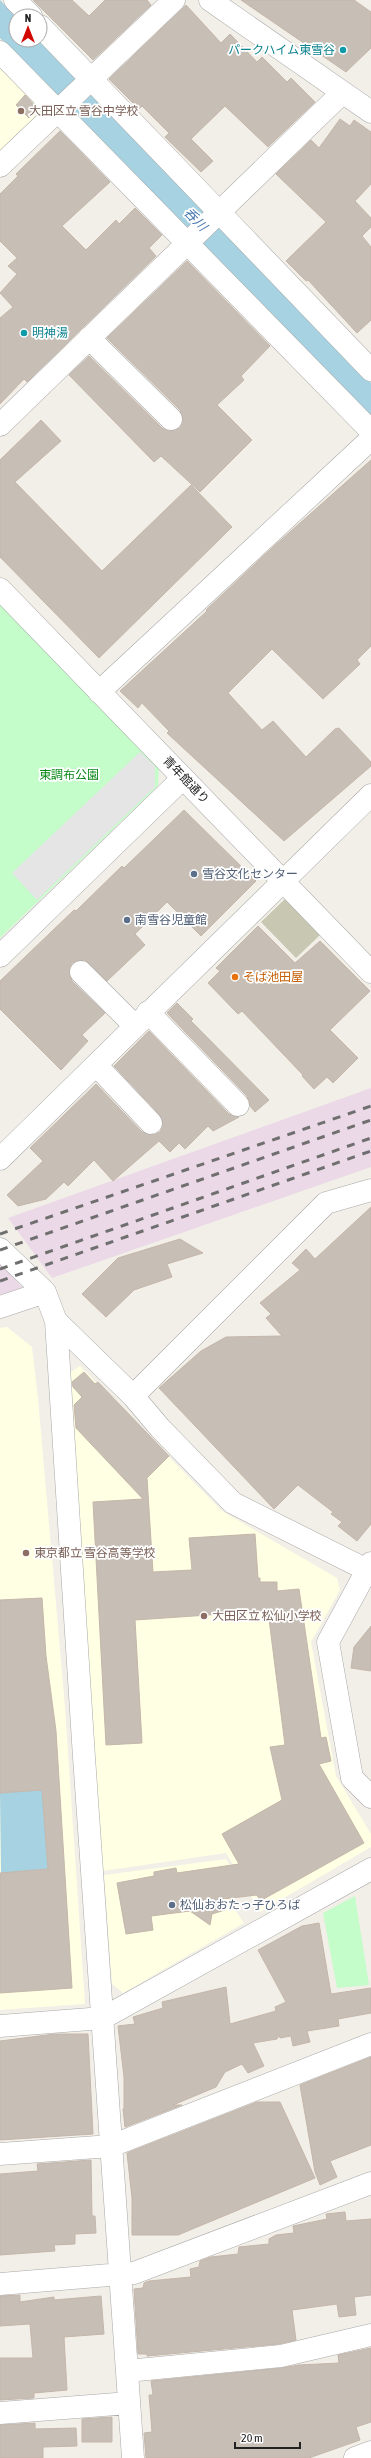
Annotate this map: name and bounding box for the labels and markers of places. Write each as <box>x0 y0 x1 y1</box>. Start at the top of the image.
place label: パークハイム東雪谷 <box>228 43 335 57</box>
marker: パークハイム東雪谷 <box>338 45 348 55</box>
place label: 大田区立 雪谷中学校 <box>29 104 139 118</box>
marker: 大田区立 雪谷中学校 <box>16 106 26 116</box>
place label: 明神湯 <box>32 326 68 340</box>
marker: 明神湯 <box>19 328 29 338</box>
place label: 雪谷文化センター <box>202 867 298 881</box>
marker: 雪谷文化センター <box>189 869 199 879</box>
place label: 南雪谷児童館 <box>135 913 207 927</box>
marker: 南雪谷児童館 <box>122 915 132 925</box>
place label: そば池田屋 <box>243 970 303 984</box>
marker: そば池田屋 <box>230 972 240 982</box>
place label: 東京都立 雪谷高等学校 <box>34 1546 156 1560</box>
marker: 東京都立 雪谷高等学校 <box>21 1548 31 1558</box>
place label: 大田区立 松仙小学校 <box>212 1609 322 1623</box>
marker: 大田区立 松仙小学校 <box>199 1611 209 1621</box>
place label: 松仙おおたっ子ひろば <box>180 1898 300 1912</box>
marker: 松仙おおたっ子ひろば <box>167 1900 177 1910</box>

